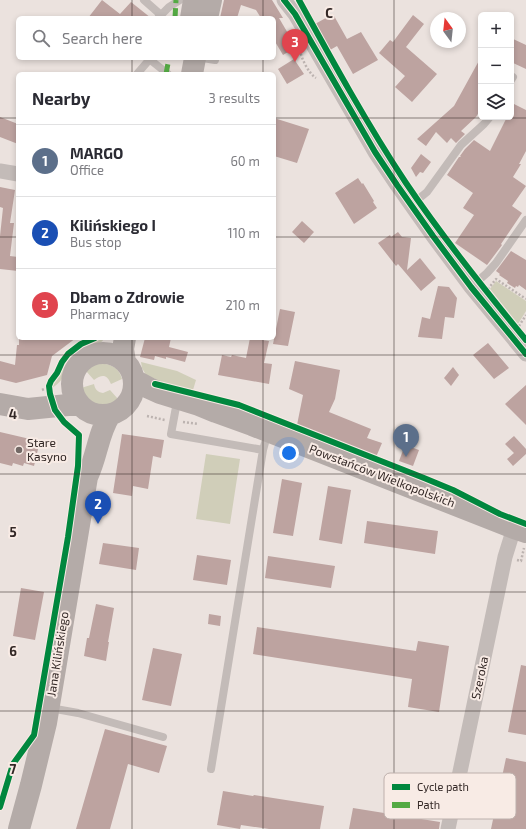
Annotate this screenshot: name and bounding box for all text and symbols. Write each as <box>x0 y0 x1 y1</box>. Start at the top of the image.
text: C <box>325 5 333 21</box>
north arrow <box>430 12 466 48</box>
map controls <box>478 12 514 120</box>
button: + <box>478 12 514 48</box>
search box <box>16 16 276 60</box>
icon: search <box>30 27 52 49</box>
text: Search here <box>62 29 143 47</box>
pin: 3 <box>282 29 308 62</box>
button: − <box>478 48 514 84</box>
button: layers <box>478 84 514 120</box>
text: Nearby <box>32 88 90 108</box>
text: 3 results <box>209 90 260 106</box>
text: MARGO <box>70 144 123 162</box>
text: 1 <box>42 153 48 169</box>
text: 60 m <box>230 153 260 169</box>
text: Office <box>70 162 104 178</box>
text: Kilińskiego I <box>70 216 156 234</box>
text: 2 <box>41 225 49 241</box>
text: 110 m <box>228 225 260 241</box>
text: Bus stop <box>70 234 121 250</box>
text: Dbam o Zdrowie <box>70 288 184 306</box>
text: 3 <box>41 297 49 313</box>
text: 210 m <box>225 297 260 313</box>
text: Pharmacy <box>70 306 129 322</box>
text: 4 <box>9 406 17 422</box>
pin: 1 <box>393 424 419 457</box>
place label: Stare Kasyno <box>27 435 67 463</box>
street label: Powstańców Wielkopolskich <box>307 441 457 509</box>
your location <box>279 443 299 463</box>
marker: Stare Kasyno <box>14 445 24 455</box>
pin: 2 <box>85 491 111 524</box>
text: 5 <box>9 524 17 540</box>
street label: Jana Kilińskiego <box>43 610 71 697</box>
text: 6 <box>9 643 17 659</box>
street label: Szeroka <box>468 655 490 700</box>
text: 7 <box>10 761 17 777</box>
legend <box>384 773 516 819</box>
text: Cycle path <box>417 780 469 793</box>
text: Path <box>417 798 440 811</box>

